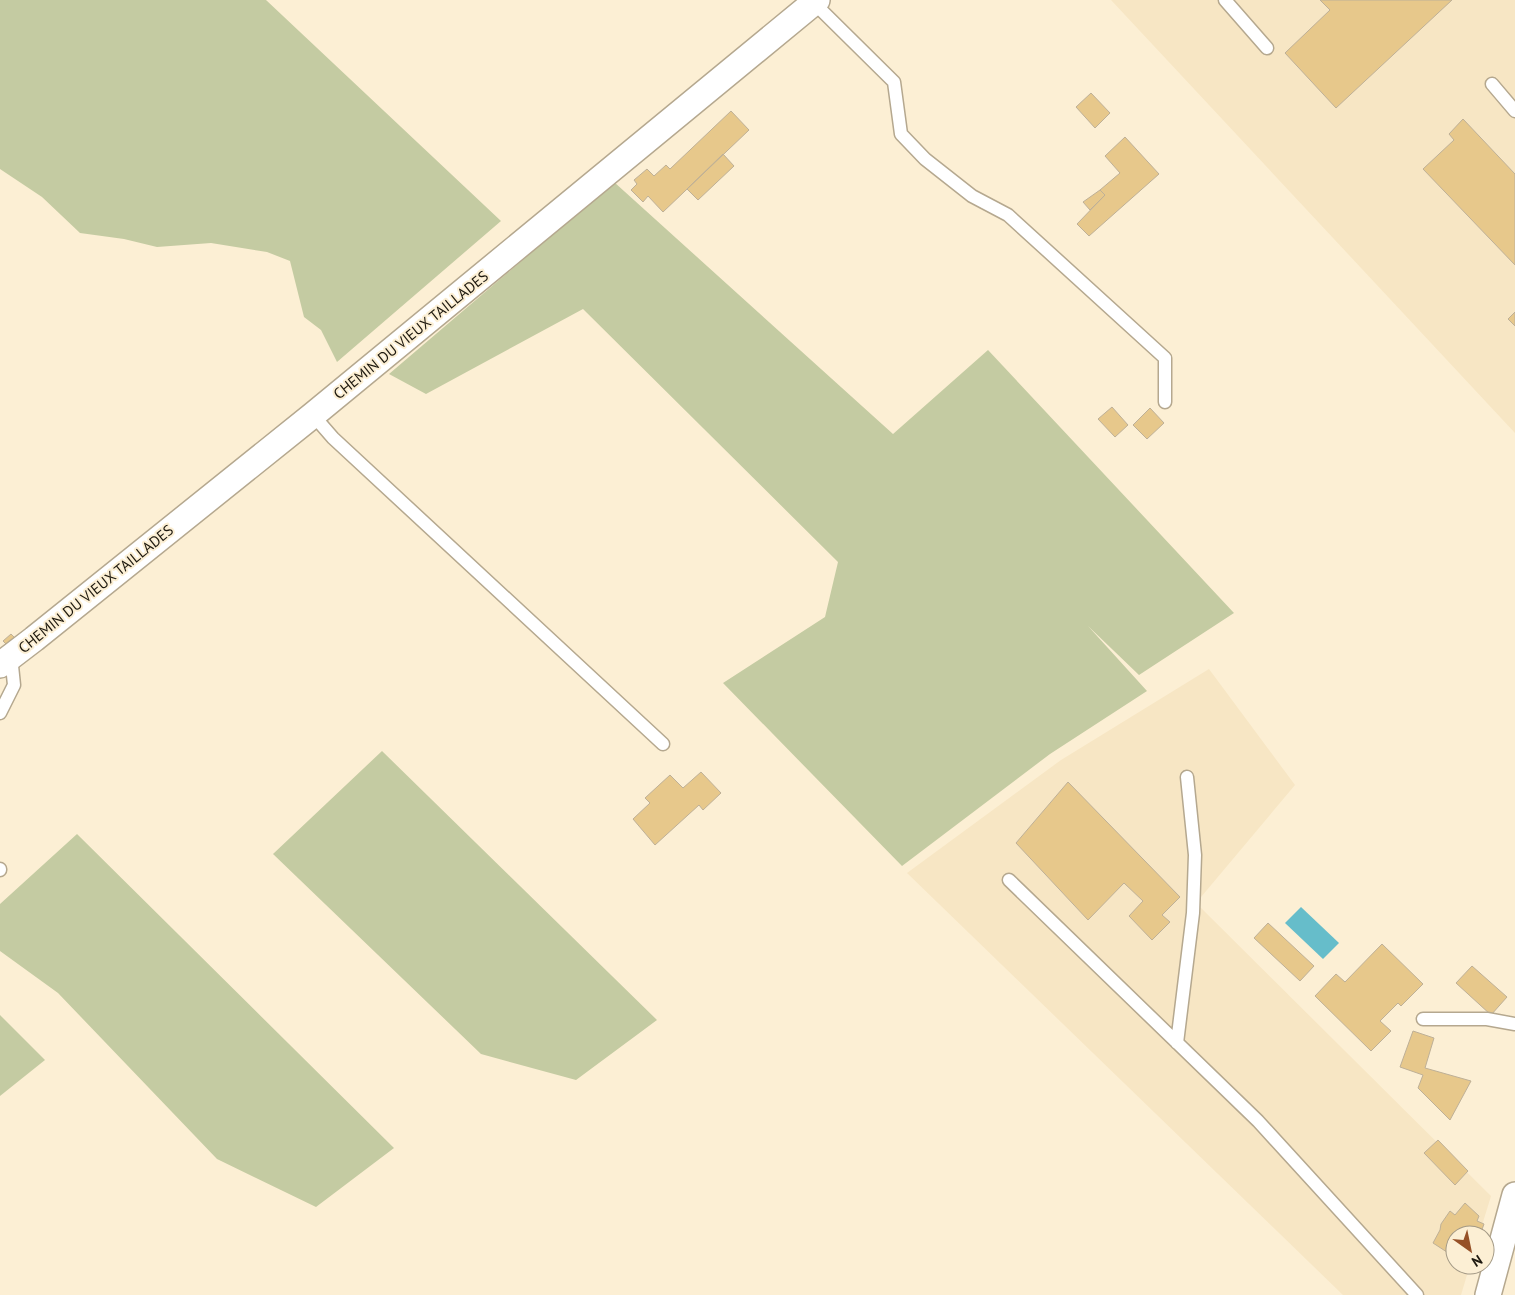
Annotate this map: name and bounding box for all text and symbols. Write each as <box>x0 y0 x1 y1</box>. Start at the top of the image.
street label: CHEMIN DU VIEUX TAILLADES <box>329 266 492 403</box>
street label: CHEMIN DU VIEUX TAILLADES <box>14 520 177 657</box>
north arrow <box>1445 1225 1495 1275</box>
text: N <box>1468 1251 1486 1271</box>

